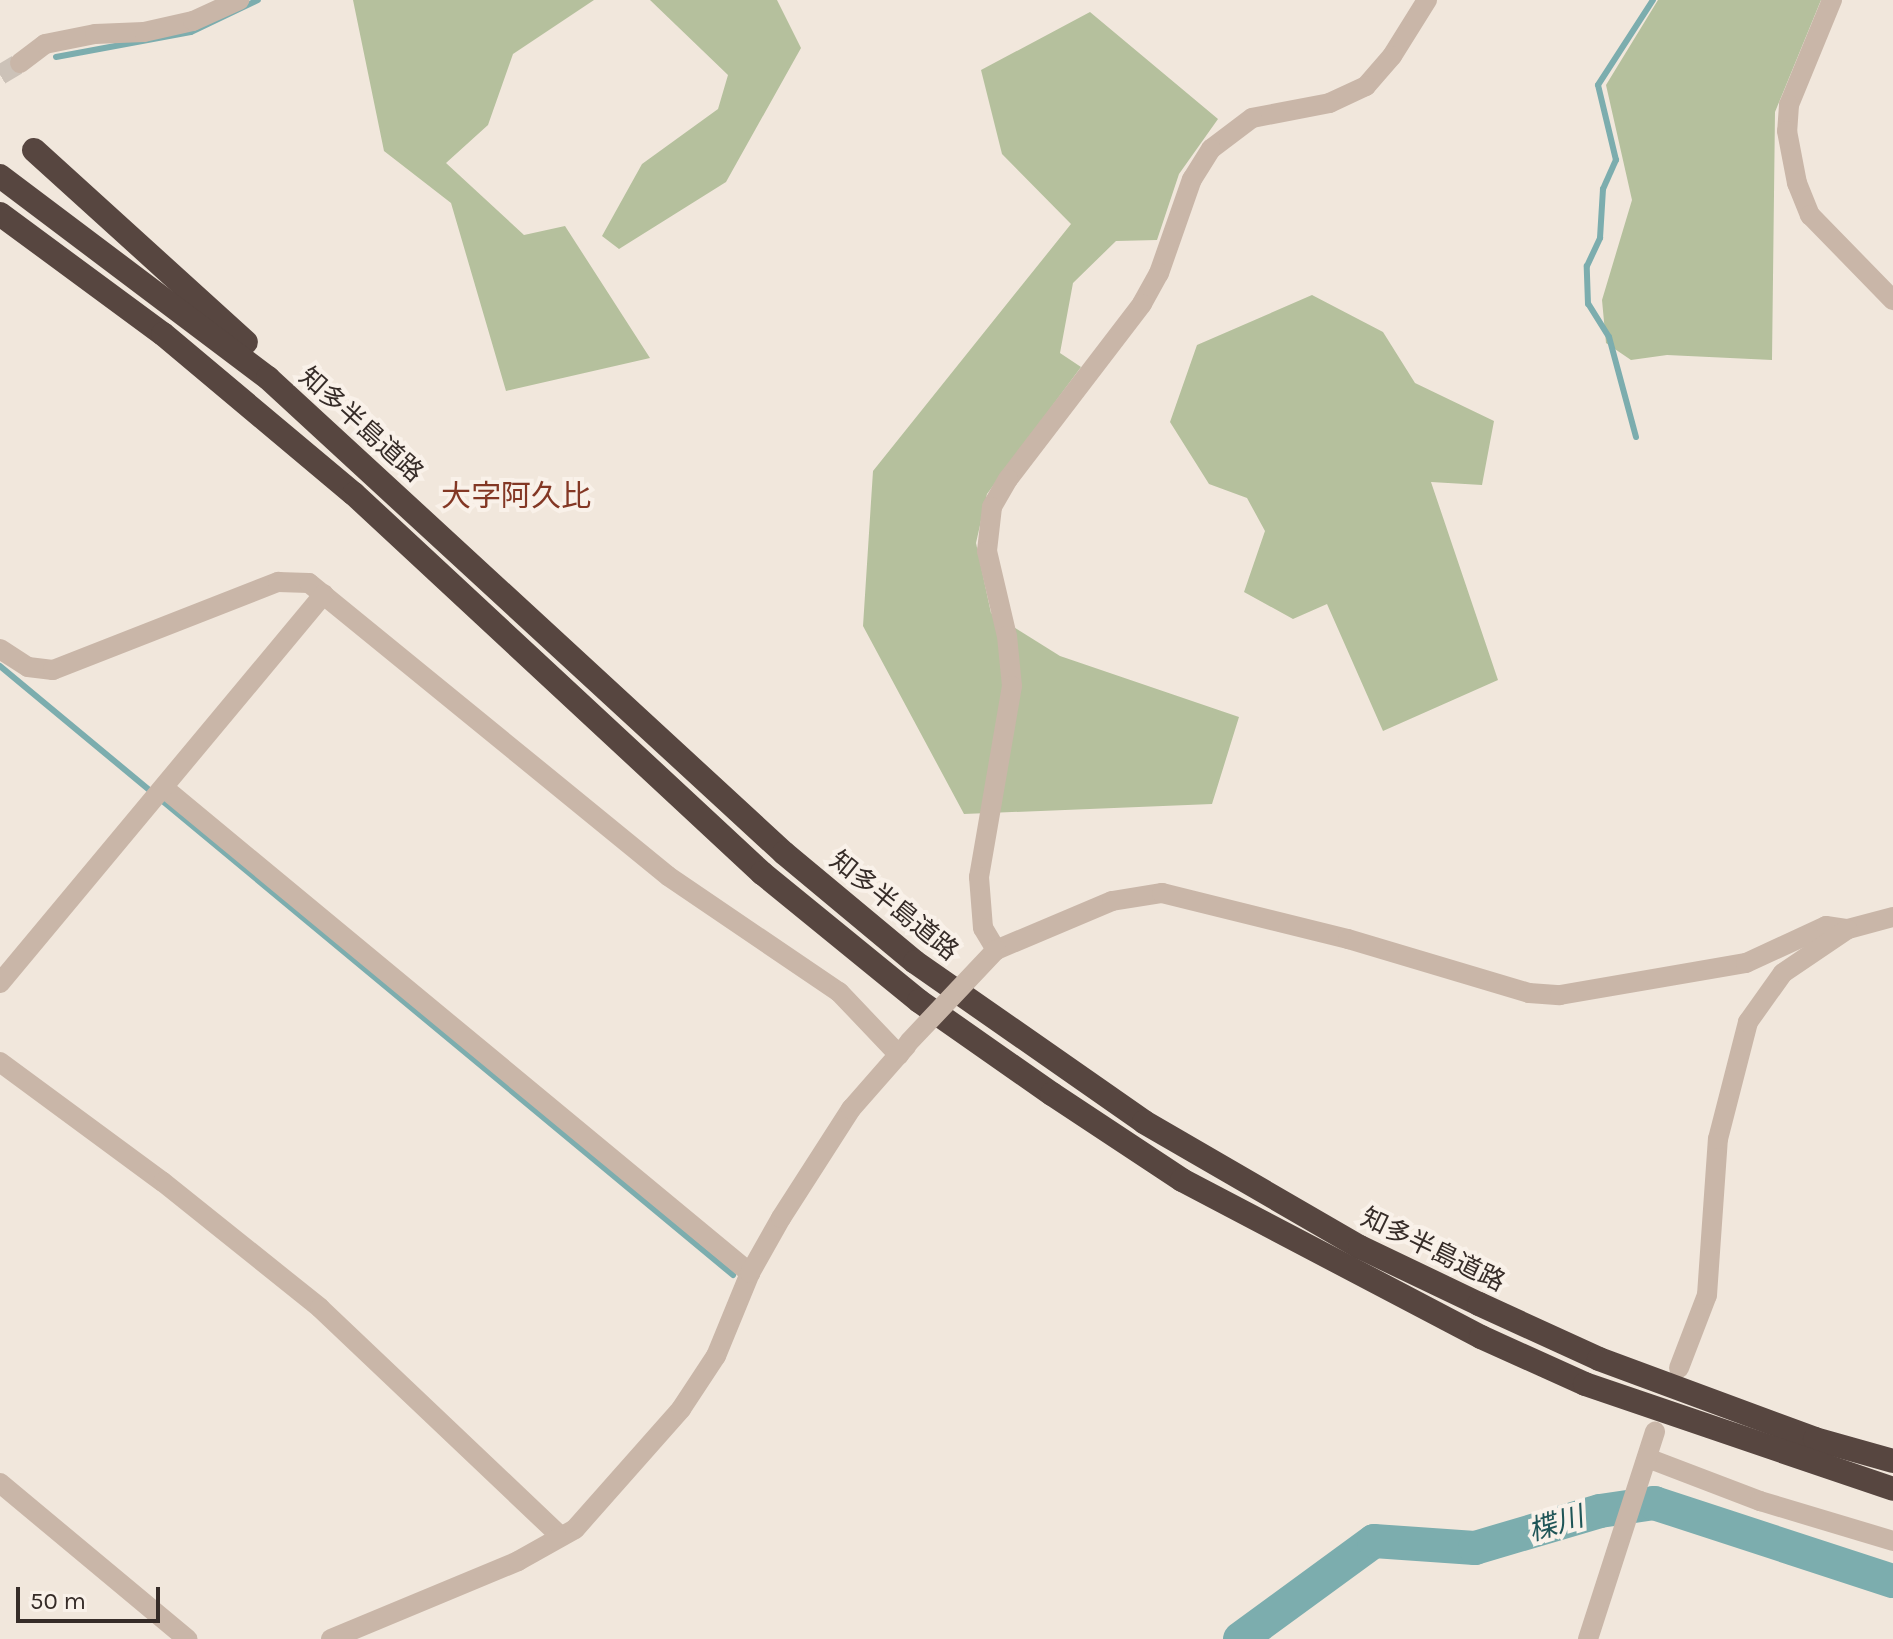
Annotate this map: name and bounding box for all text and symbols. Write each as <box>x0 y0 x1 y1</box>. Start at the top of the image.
street label: 知多半島道路 <box>293 361 429 489</box>
district label: 大字阿久比 <box>441 478 591 514</box>
street label: 知多半島道路 <box>824 845 964 967</box>
street label: 知多半島道路 <box>1356 1202 1510 1298</box>
water label: 楪川 <box>1524 1500 1588 1548</box>
scale bar <box>20 1571 164 1621</box>
text: 50 m <box>30 1587 86 1615</box>

